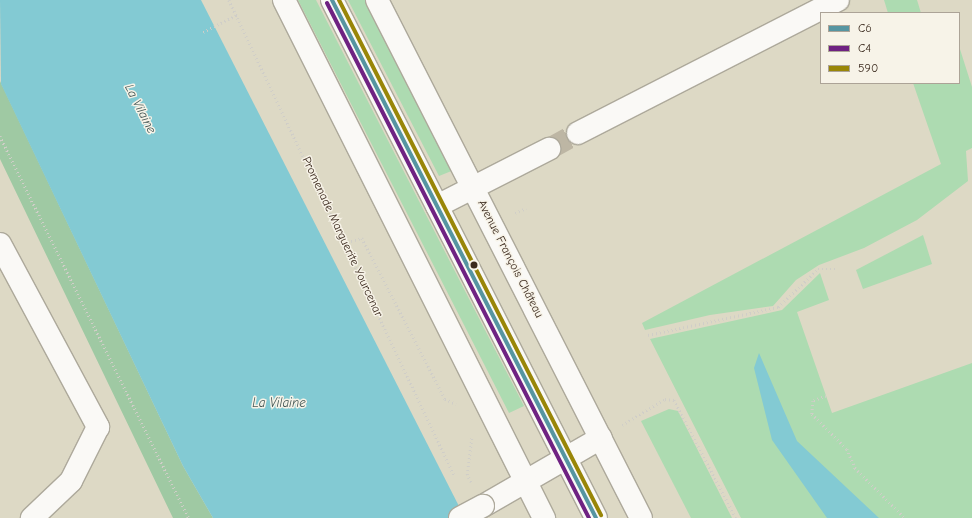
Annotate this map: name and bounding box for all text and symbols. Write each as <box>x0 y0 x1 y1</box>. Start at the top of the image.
legend <box>820 12 960 84</box>
text: C6 <box>858 21 872 35</box>
text: C4 <box>858 41 871 55</box>
text: 590 <box>858 61 878 75</box>
water label: La Vilaine <box>121 82 159 136</box>
street label: Promenade Marguerite Yourcenar <box>298 155 386 319</box>
street label: Avenue François Château <box>474 198 546 320</box>
unlabelled marker <box>469 260 479 270</box>
water label: La Vilaine <box>252 395 306 411</box>

